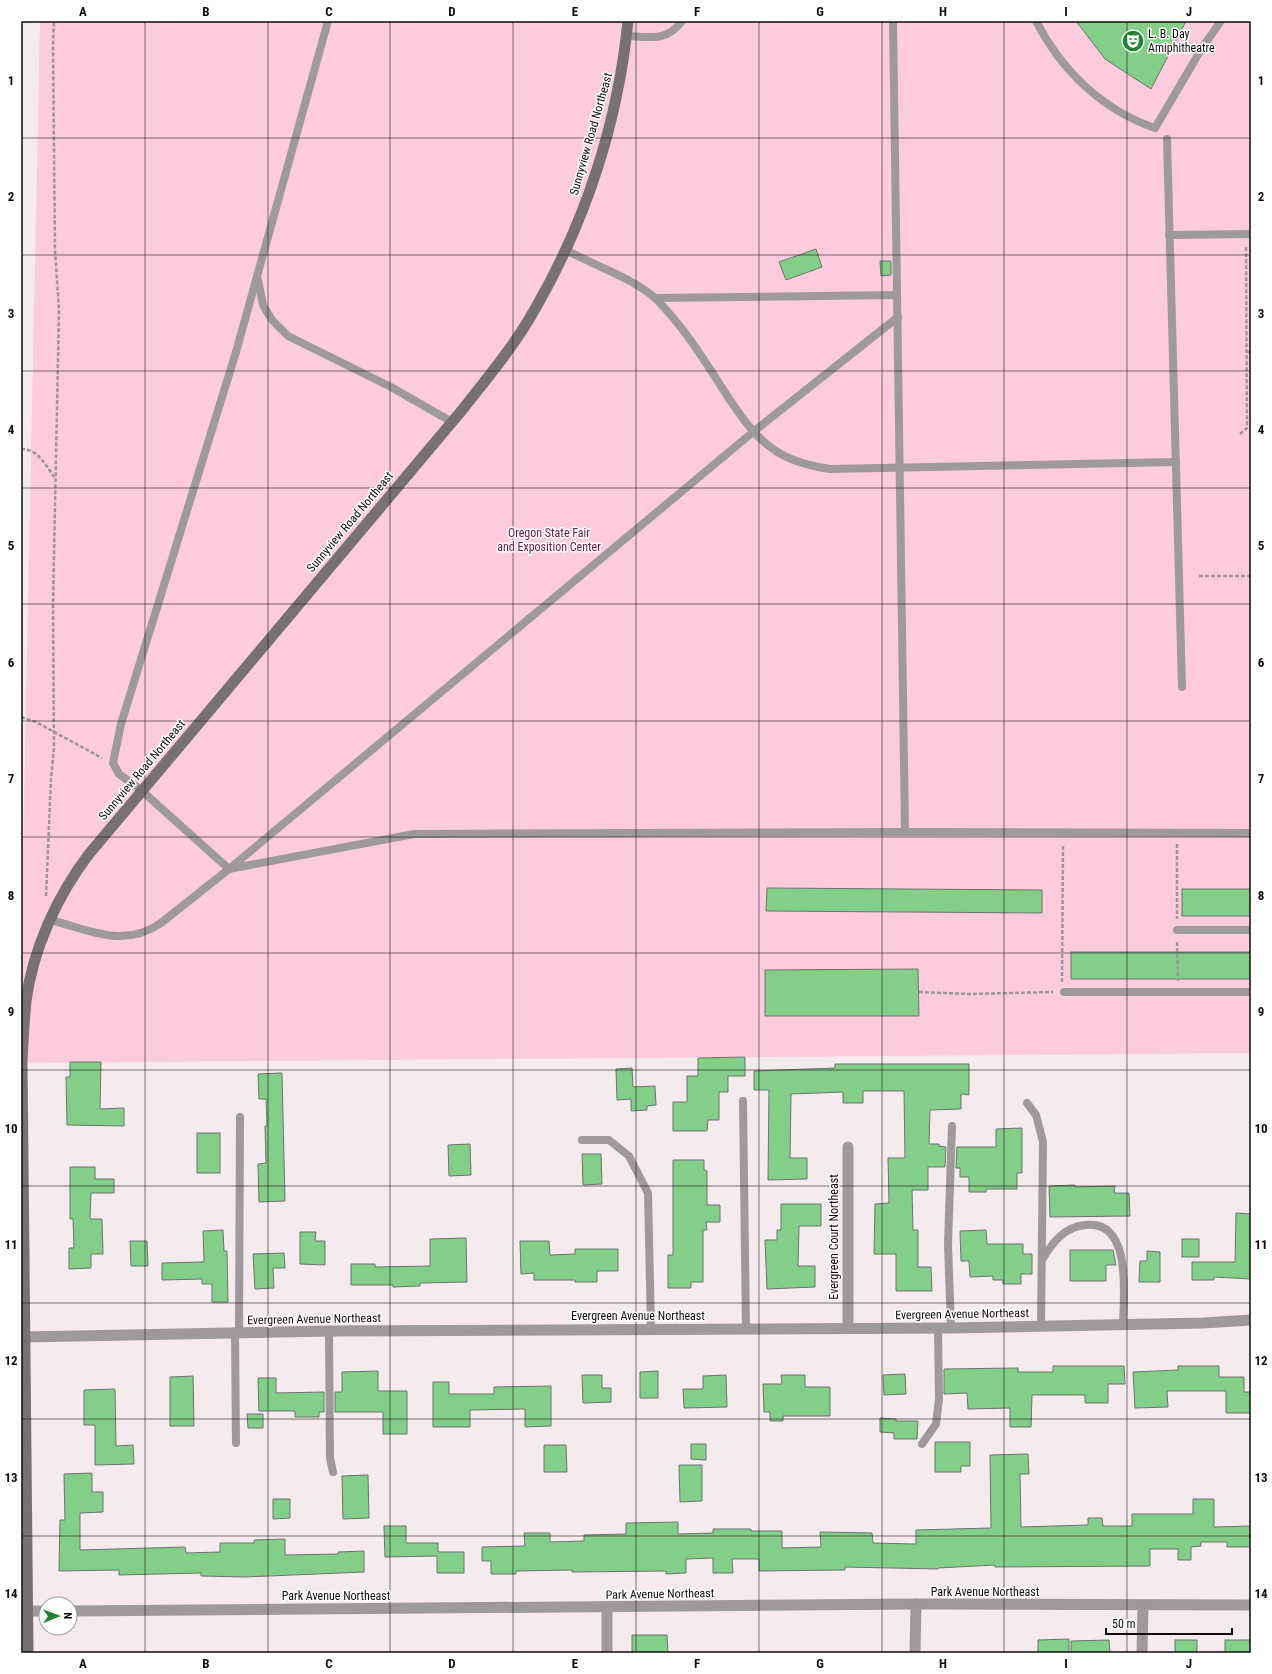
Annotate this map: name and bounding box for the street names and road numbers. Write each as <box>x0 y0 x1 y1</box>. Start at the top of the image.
street label: Sunnyview Road Northeast <box>567 71 615 197</box>
street label: Sunnyview Road Northeast <box>304 469 396 575</box>
street label: Sunnyview Road Northeast <box>96 717 188 823</box>
street label: Evergreen Court Northeast <box>827 1174 841 1300</box>
street label: Evergreen Avenue Northeast <box>895 1306 1029 1322</box>
street label: Evergreen Avenue Northeast <box>571 1309 705 1323</box>
street label: Evergreen Avenue Northeast <box>247 1311 381 1327</box>
street label: Park Avenue Northeast <box>931 1585 1040 1599</box>
street label: Park Avenue Northeast <box>606 1586 715 1602</box>
street label: Park Avenue Northeast <box>282 1589 391 1603</box>

